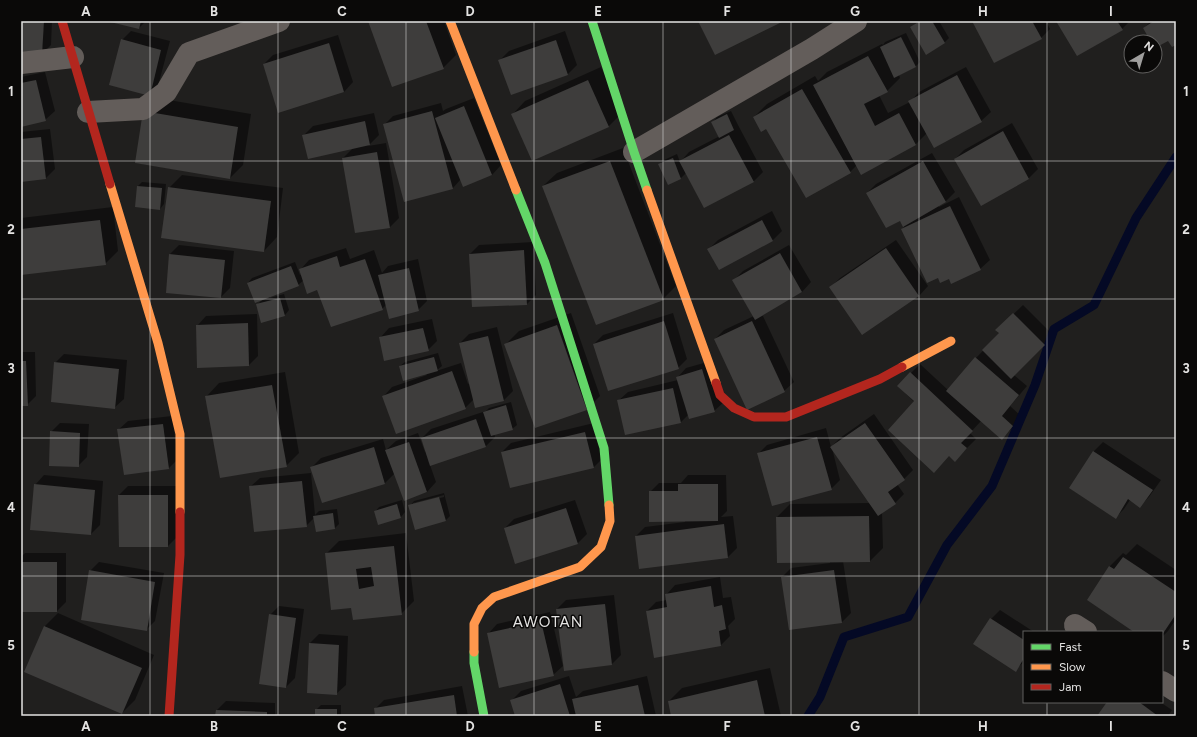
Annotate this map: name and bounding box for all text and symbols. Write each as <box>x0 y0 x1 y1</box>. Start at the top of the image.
text: A <box>81 4 91 19</box>
text: B <box>210 4 218 19</box>
text: C <box>337 4 347 19</box>
text: D <box>465 4 475 19</box>
text: E <box>594 4 602 19</box>
text: F <box>723 4 731 19</box>
text: G <box>850 4 860 19</box>
text: H <box>978 4 988 19</box>
text: I <box>1109 4 1113 19</box>
north arrow <box>1123 34 1163 74</box>
text: N <box>1141 39 1156 54</box>
text: 1 <box>8 84 14 99</box>
text: 1 <box>1183 84 1189 99</box>
text: 2 <box>7 222 15 237</box>
text: 2 <box>1182 222 1190 237</box>
text: 3 <box>7 361 15 376</box>
text: 3 <box>1182 361 1190 376</box>
text: 4 <box>7 500 15 515</box>
text: 4 <box>1182 500 1190 515</box>
district label: AWOTAN <box>513 613 583 631</box>
legend <box>1023 631 1163 703</box>
text: 5 <box>7 638 15 653</box>
text: 5 <box>1182 638 1190 653</box>
text: Fast <box>1059 640 1082 654</box>
text: Slow <box>1059 660 1086 674</box>
text: Jam <box>1059 680 1082 694</box>
text: A <box>81 719 91 734</box>
text: B <box>210 719 218 734</box>
text: C <box>337 719 347 734</box>
text: D <box>465 719 475 734</box>
text: E <box>594 719 602 734</box>
text: F <box>723 719 731 734</box>
text: G <box>850 719 860 734</box>
text: H <box>978 719 988 734</box>
text: I <box>1109 719 1113 734</box>

